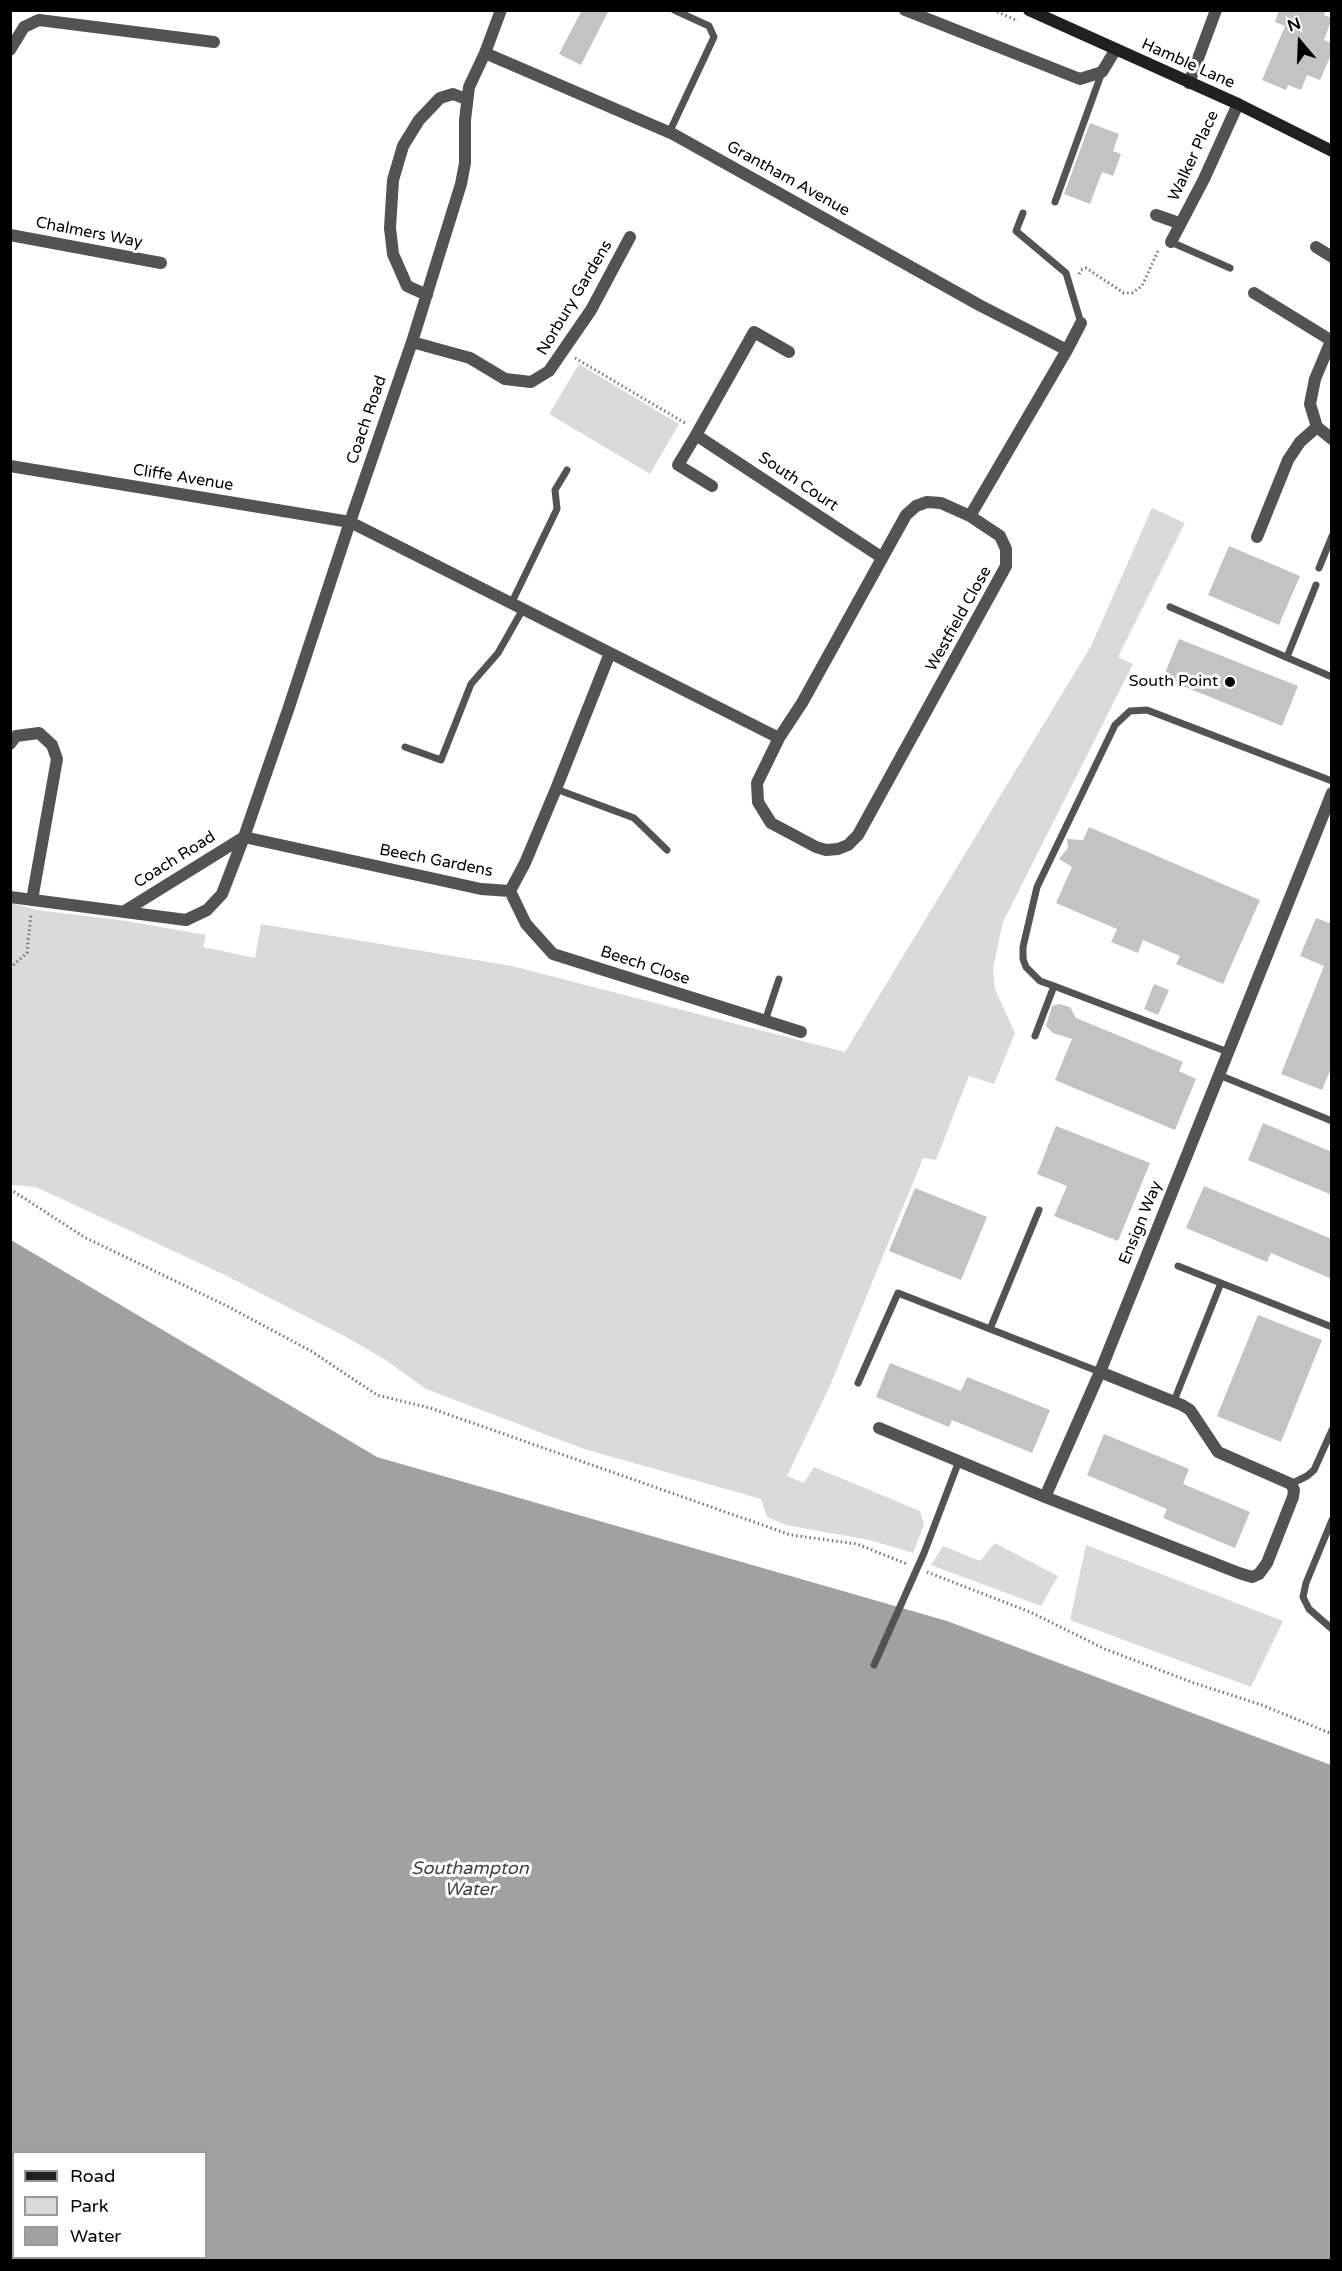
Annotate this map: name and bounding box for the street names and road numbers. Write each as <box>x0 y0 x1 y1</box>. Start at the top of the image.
street label: Hamble Lane <box>1138 35 1238 93</box>
street label: Walker Place <box>1165 108 1223 204</box>
street label: Grantham Avenue <box>723 137 853 221</box>
street label: Chalmers Way <box>34 213 144 253</box>
street label: Norbury Gardens <box>533 237 617 359</box>
street label: Coach Road <box>343 373 391 467</box>
street label: South Court <box>755 448 841 516</box>
street label: Cliffe Avenue <box>131 461 235 495</box>
street label: Westfield Close <box>922 563 996 675</box>
street label: Coach Road <box>131 827 219 893</box>
street label: Beech Gardens <box>378 841 494 881</box>
street label: Beech Close <box>598 942 692 990</box>
street label: Ensign Way <box>1116 1178 1166 1268</box>

